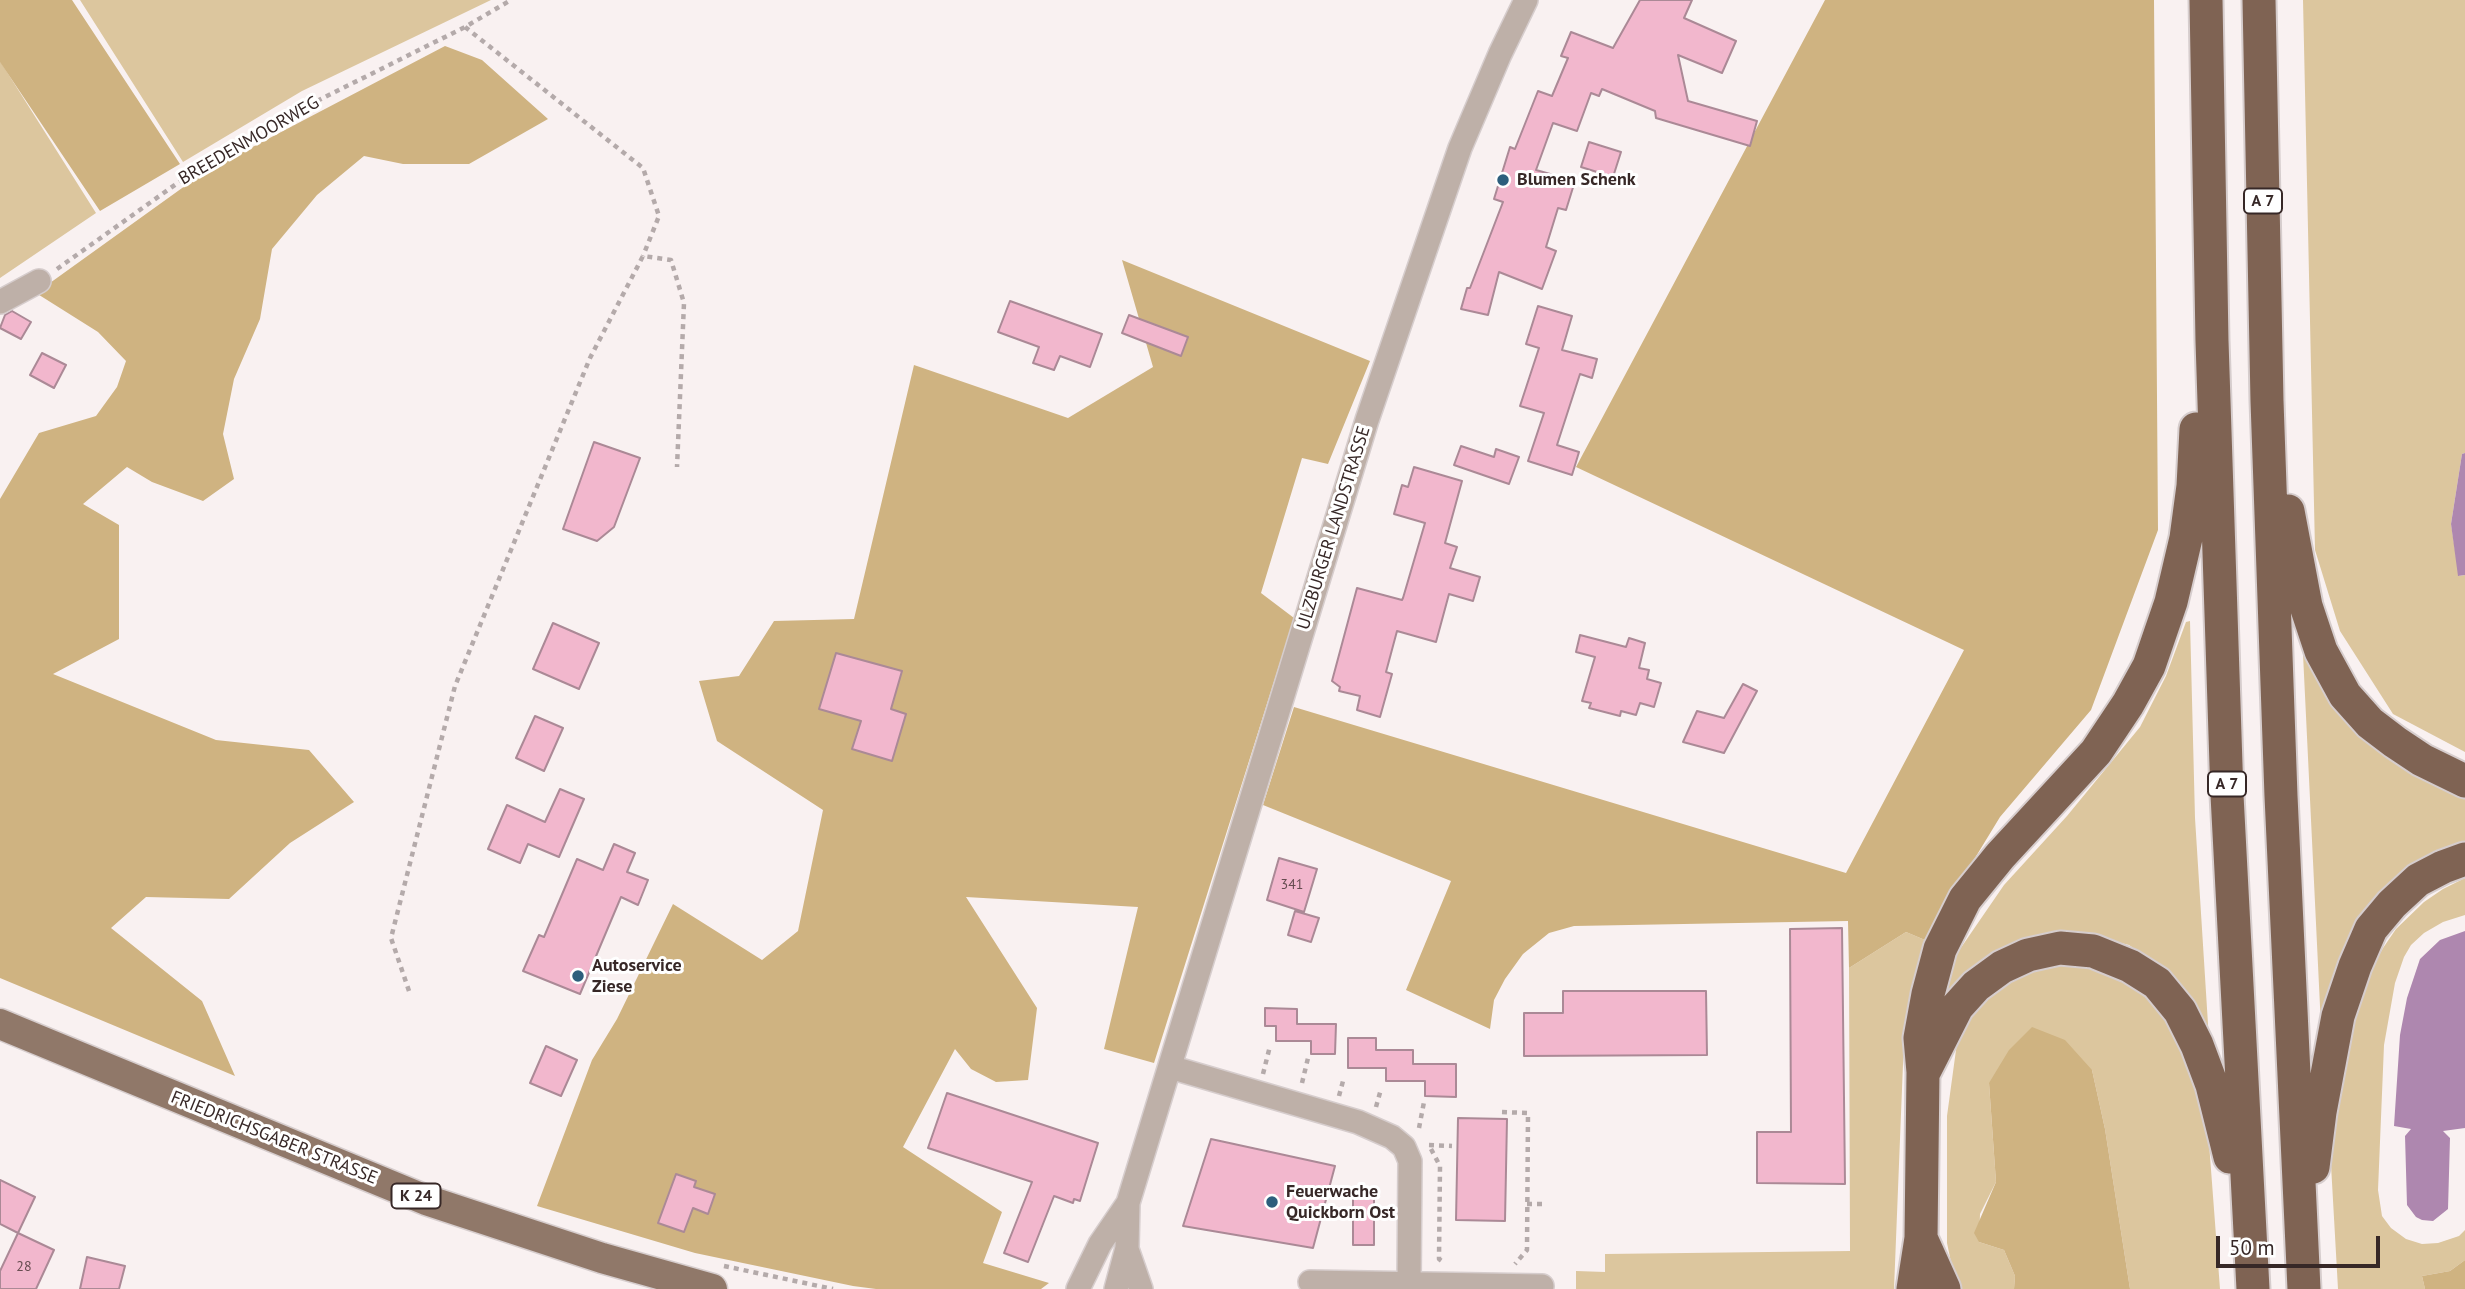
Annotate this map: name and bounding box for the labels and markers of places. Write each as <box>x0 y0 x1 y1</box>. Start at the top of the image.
place label: Blumen Schenk <box>1517 169 1636 191</box>
marker: Blumen Schenk <box>1495 172 1511 188</box>
place label: Autoservice Ziese <box>592 955 682 998</box>
marker: Autoservice Ziese <box>570 968 586 984</box>
place label: Feuerwache Quickborn Ost <box>1286 1181 1395 1224</box>
marker: Feuerwache Quickborn Ost <box>1264 1194 1280 1210</box>

